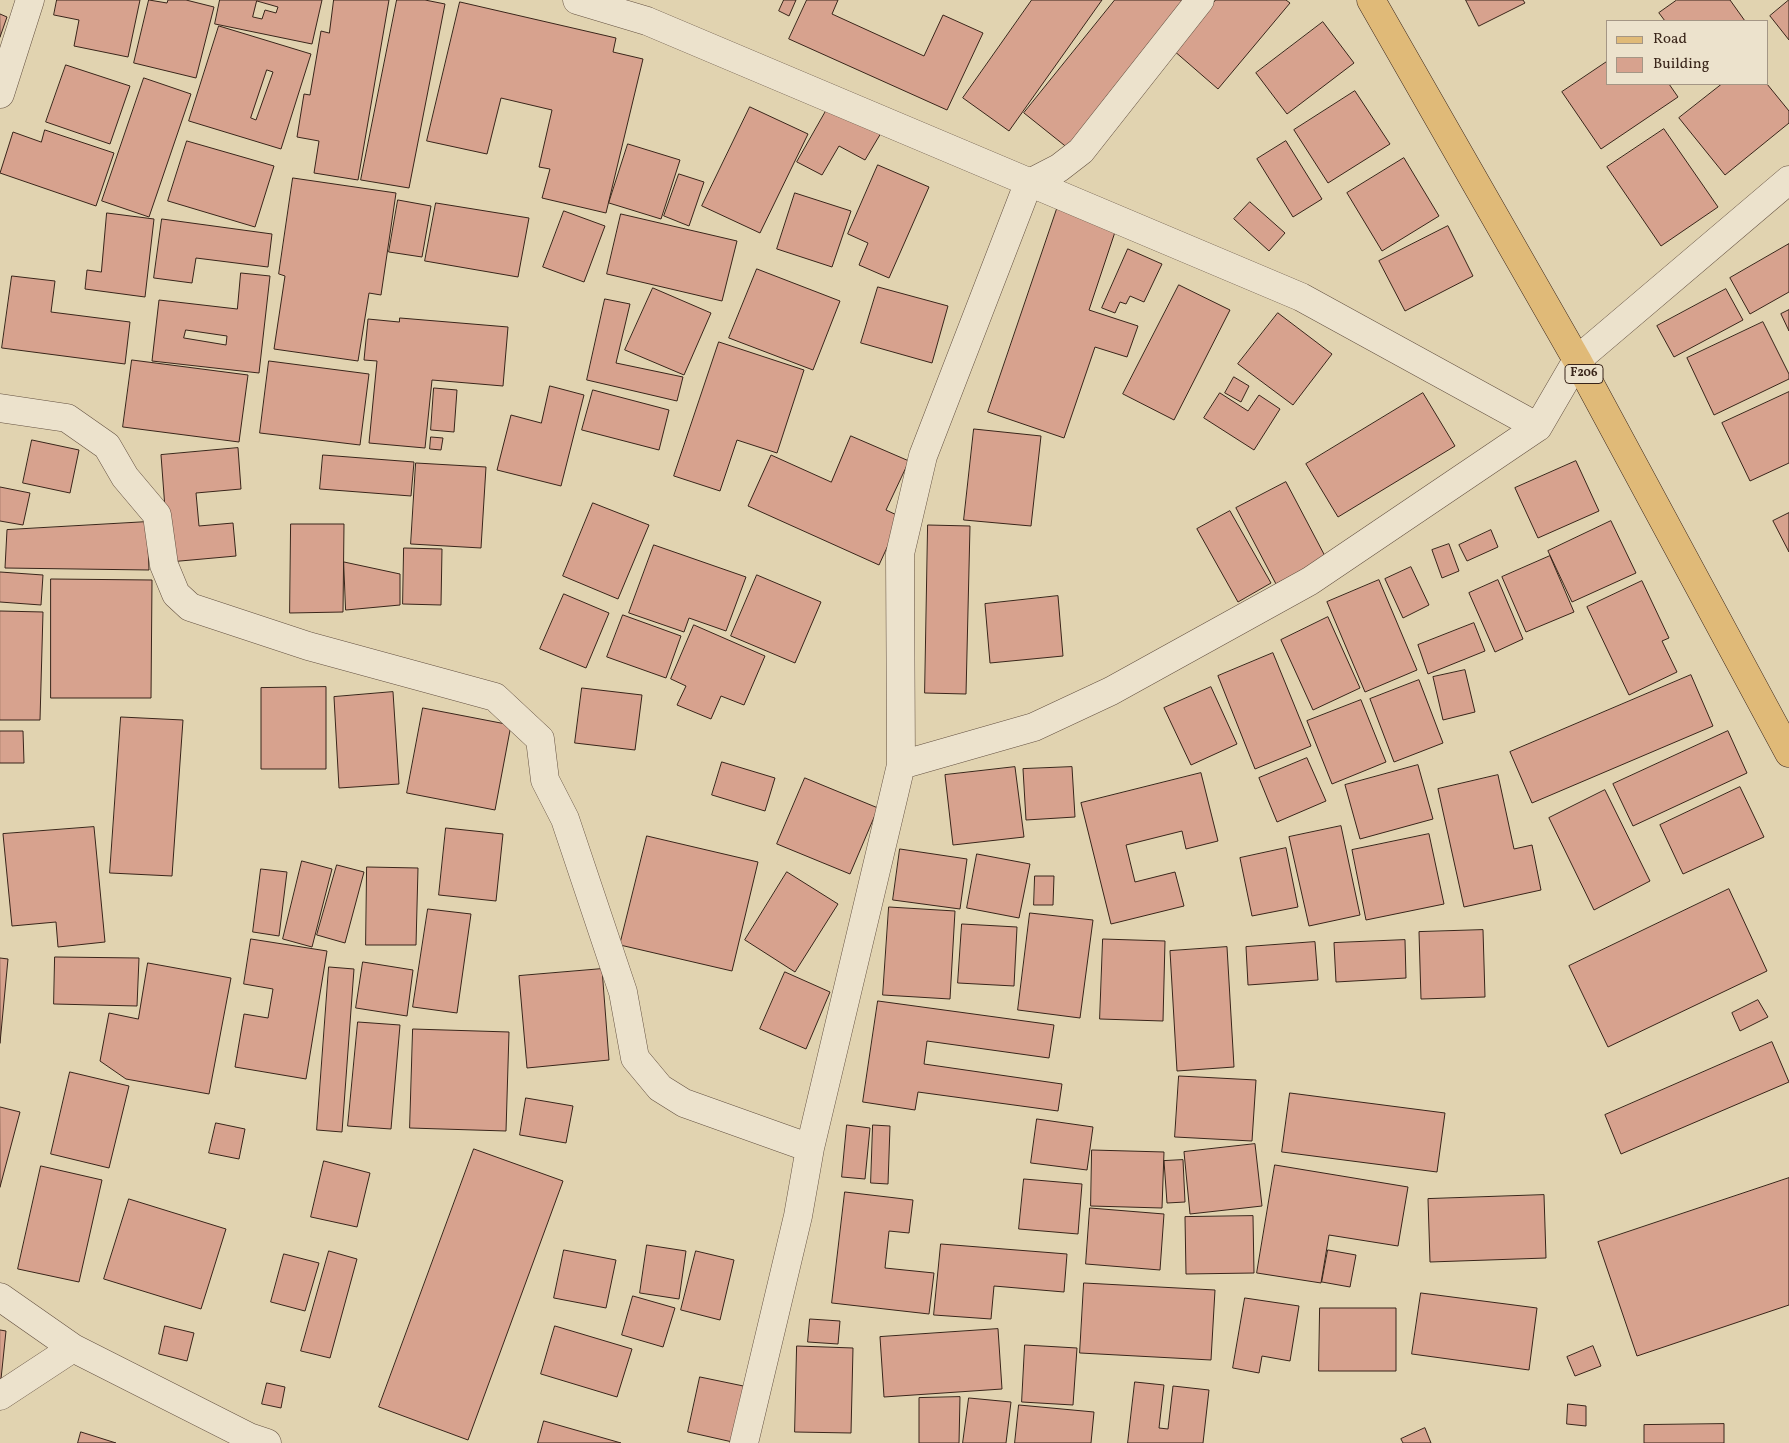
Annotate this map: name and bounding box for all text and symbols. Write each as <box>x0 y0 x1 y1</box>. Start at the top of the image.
legend <box>1606 20 1769 85</box>
text: Road <box>1653 29 1687 50</box>
text: Building <box>1653 54 1709 75</box>
road number: F206 <box>1565 364 1603 384</box>

